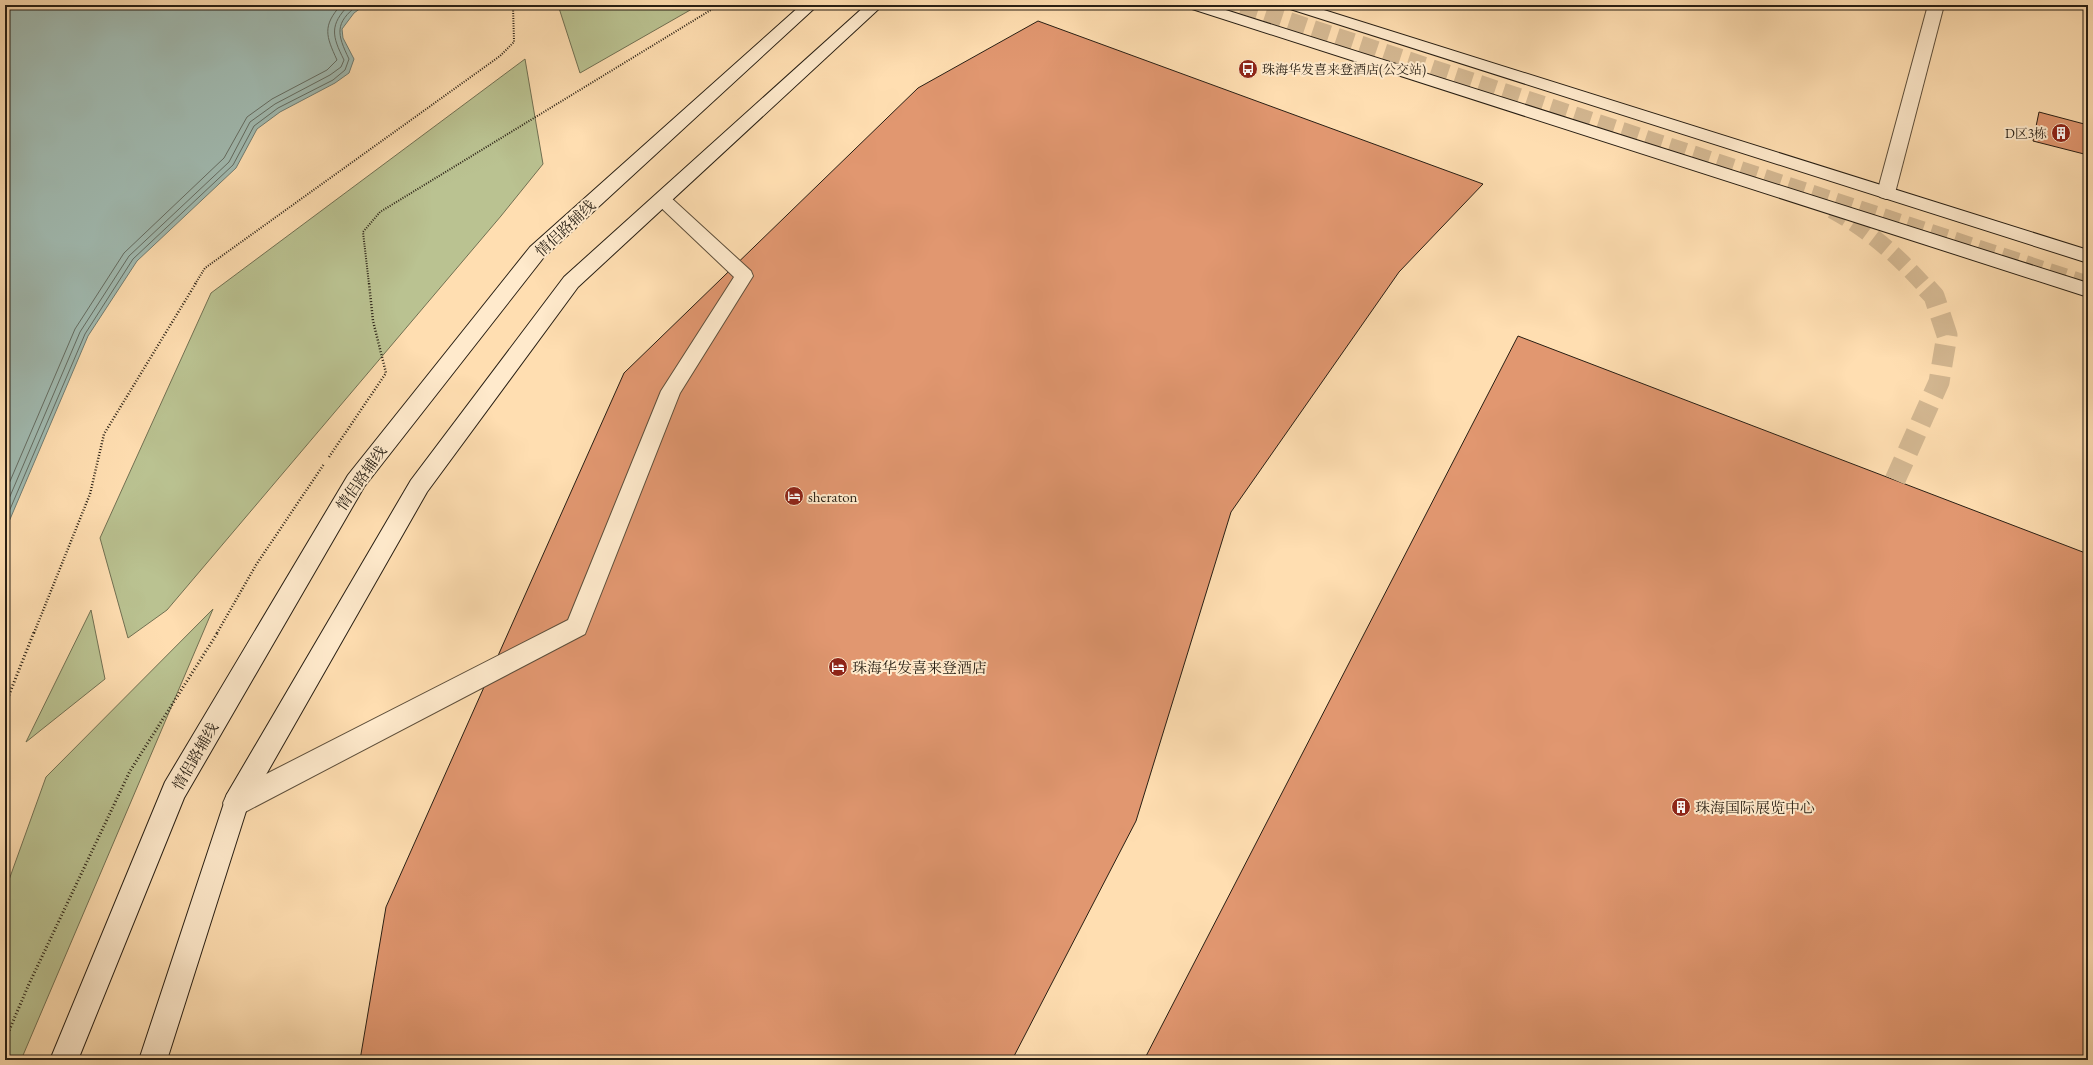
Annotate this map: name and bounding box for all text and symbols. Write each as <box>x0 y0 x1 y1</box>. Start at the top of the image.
bus stop icon: 珠海华发喜来登酒店(公交站) <box>1237 58 1259 80</box>
place label: 珠海华发喜来登酒店(公交站) <box>1262 61 1426 78</box>
building icon: D区3栋 <box>2050 122 2072 144</box>
place label: D区3栋 <box>2005 125 2047 142</box>
street label: 情侣路辅线 <box>531 195 599 261</box>
street label: 情侣路辅线 <box>332 442 390 514</box>
hotel icon: sheraton <box>783 485 805 507</box>
place label: sheraton <box>808 487 858 506</box>
hotel icon: 珠海华发喜来登酒店 <box>827 656 849 678</box>
place label: 珠海华发喜来登酒店 <box>852 658 987 677</box>
street label: 情侣路辅线 <box>168 719 222 793</box>
building icon: 珠海国际展览中心 <box>1670 796 1692 818</box>
place label: 珠海国际展览中心 <box>1695 798 1815 817</box>

